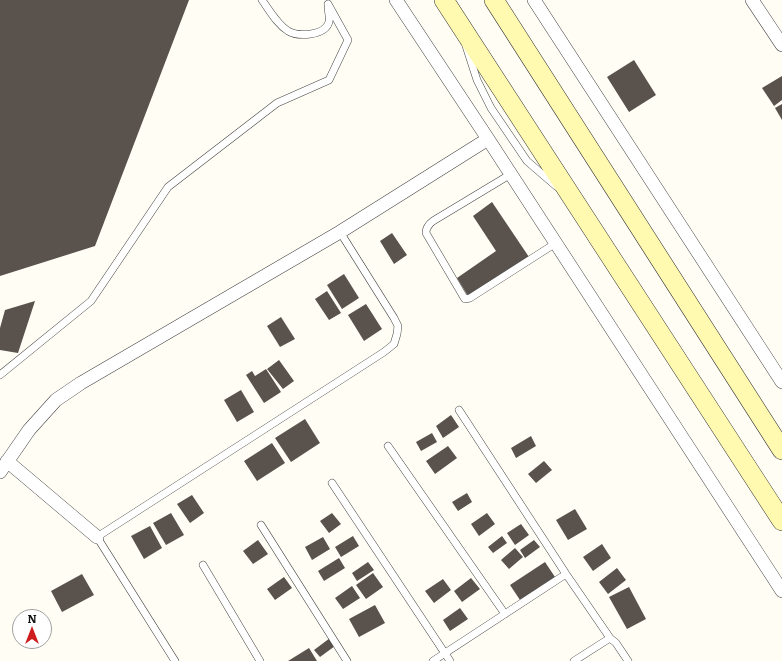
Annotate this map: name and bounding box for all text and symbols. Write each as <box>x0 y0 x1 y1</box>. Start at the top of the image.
north arrow <box>12 609 52 649</box>
text: N <box>27 610 37 626</box>

